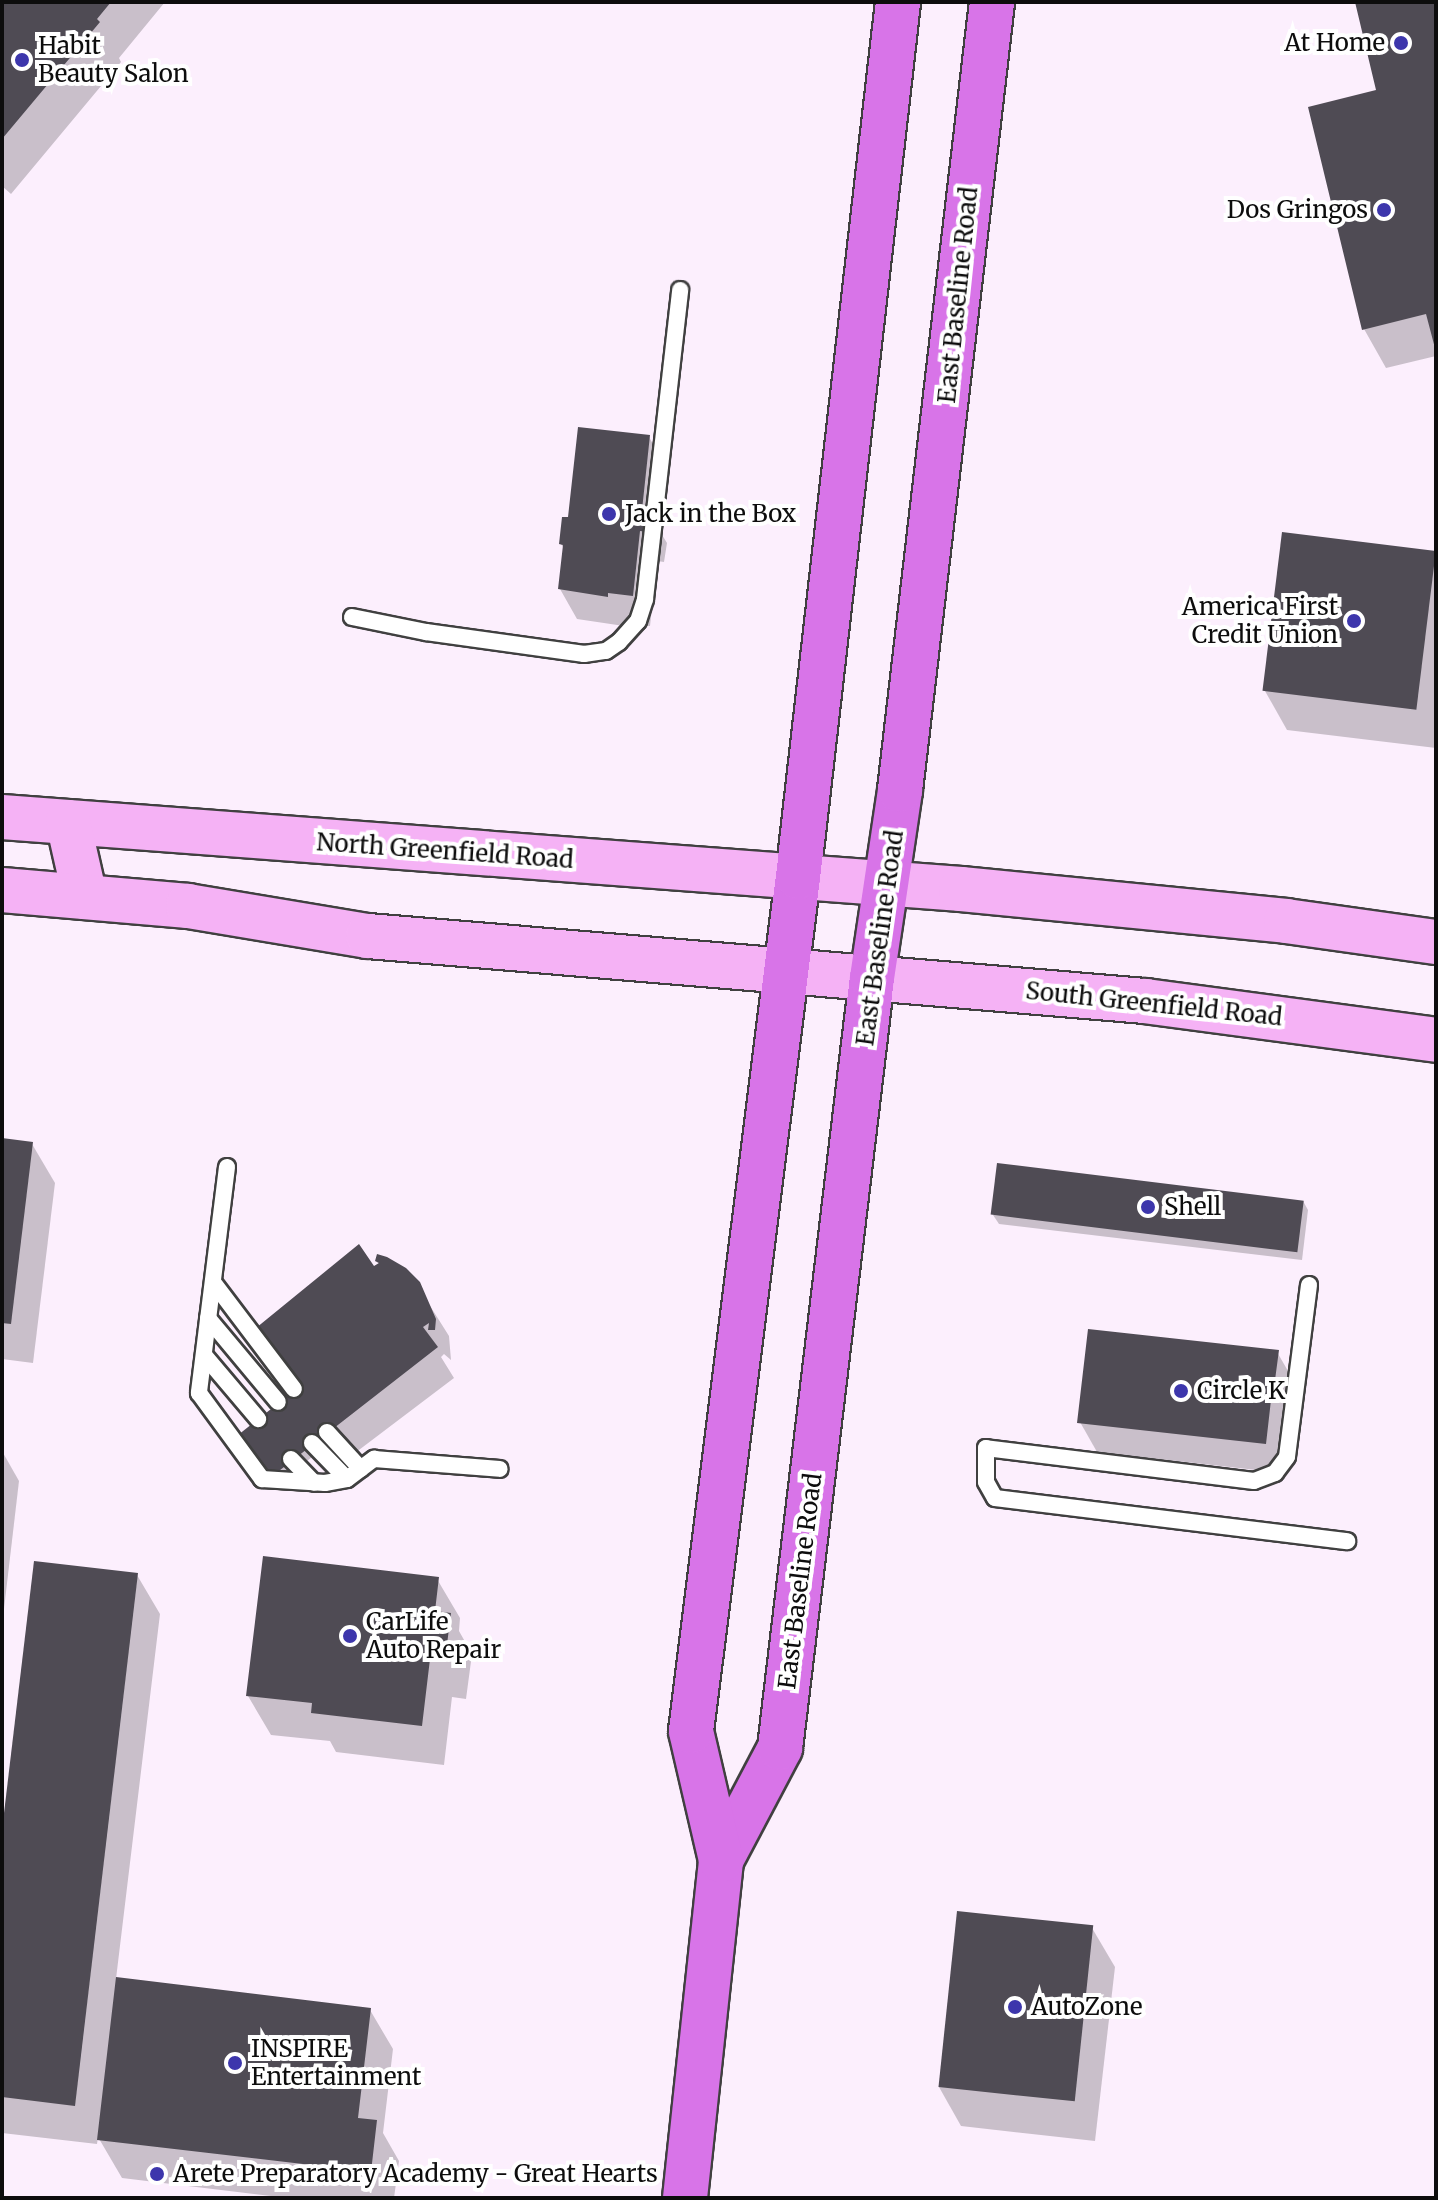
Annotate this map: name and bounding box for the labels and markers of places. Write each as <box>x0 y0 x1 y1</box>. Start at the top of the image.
place label: At Home <box>1284 29 1385 57</box>
place label: Habit Beauty Salon <box>38 32 189 88</box>
marker: At Home <box>1392 34 1410 52</box>
marker: Habit Beauty Salon <box>13 51 31 69</box>
place label: Dos Gringos <box>1227 196 1368 224</box>
marker: Dos Gringos <box>1375 201 1393 219</box>
place label: Jack in the Box <box>625 500 796 528</box>
marker: Jack in the Box <box>600 505 618 523</box>
place label: America First Credit Union <box>1182 593 1338 649</box>
marker: America First Credit Union <box>1345 612 1363 630</box>
place label: Shell <box>1164 1193 1221 1221</box>
marker: Shell <box>1139 1198 1157 1216</box>
place label: Circle K <box>1197 1377 1285 1405</box>
marker: Circle K <box>1172 1382 1190 1400</box>
place label: CarLife Auto Repair <box>366 1608 501 1664</box>
marker: CarLife Auto Repair <box>341 1627 359 1645</box>
place label: AutoZone <box>1031 1993 1142 2021</box>
marker: AutoZone <box>1006 1998 1024 2016</box>
place label: INSPIRE Entertainment <box>251 2035 421 2091</box>
marker: INSPIRE Entertainment <box>226 2054 244 2072</box>
place label: Arete Preparatory Academy - Great Hearts <box>173 2160 658 2188</box>
marker: Arete Preparatory Academy - Great Hearts <box>148 2165 166 2183</box>

